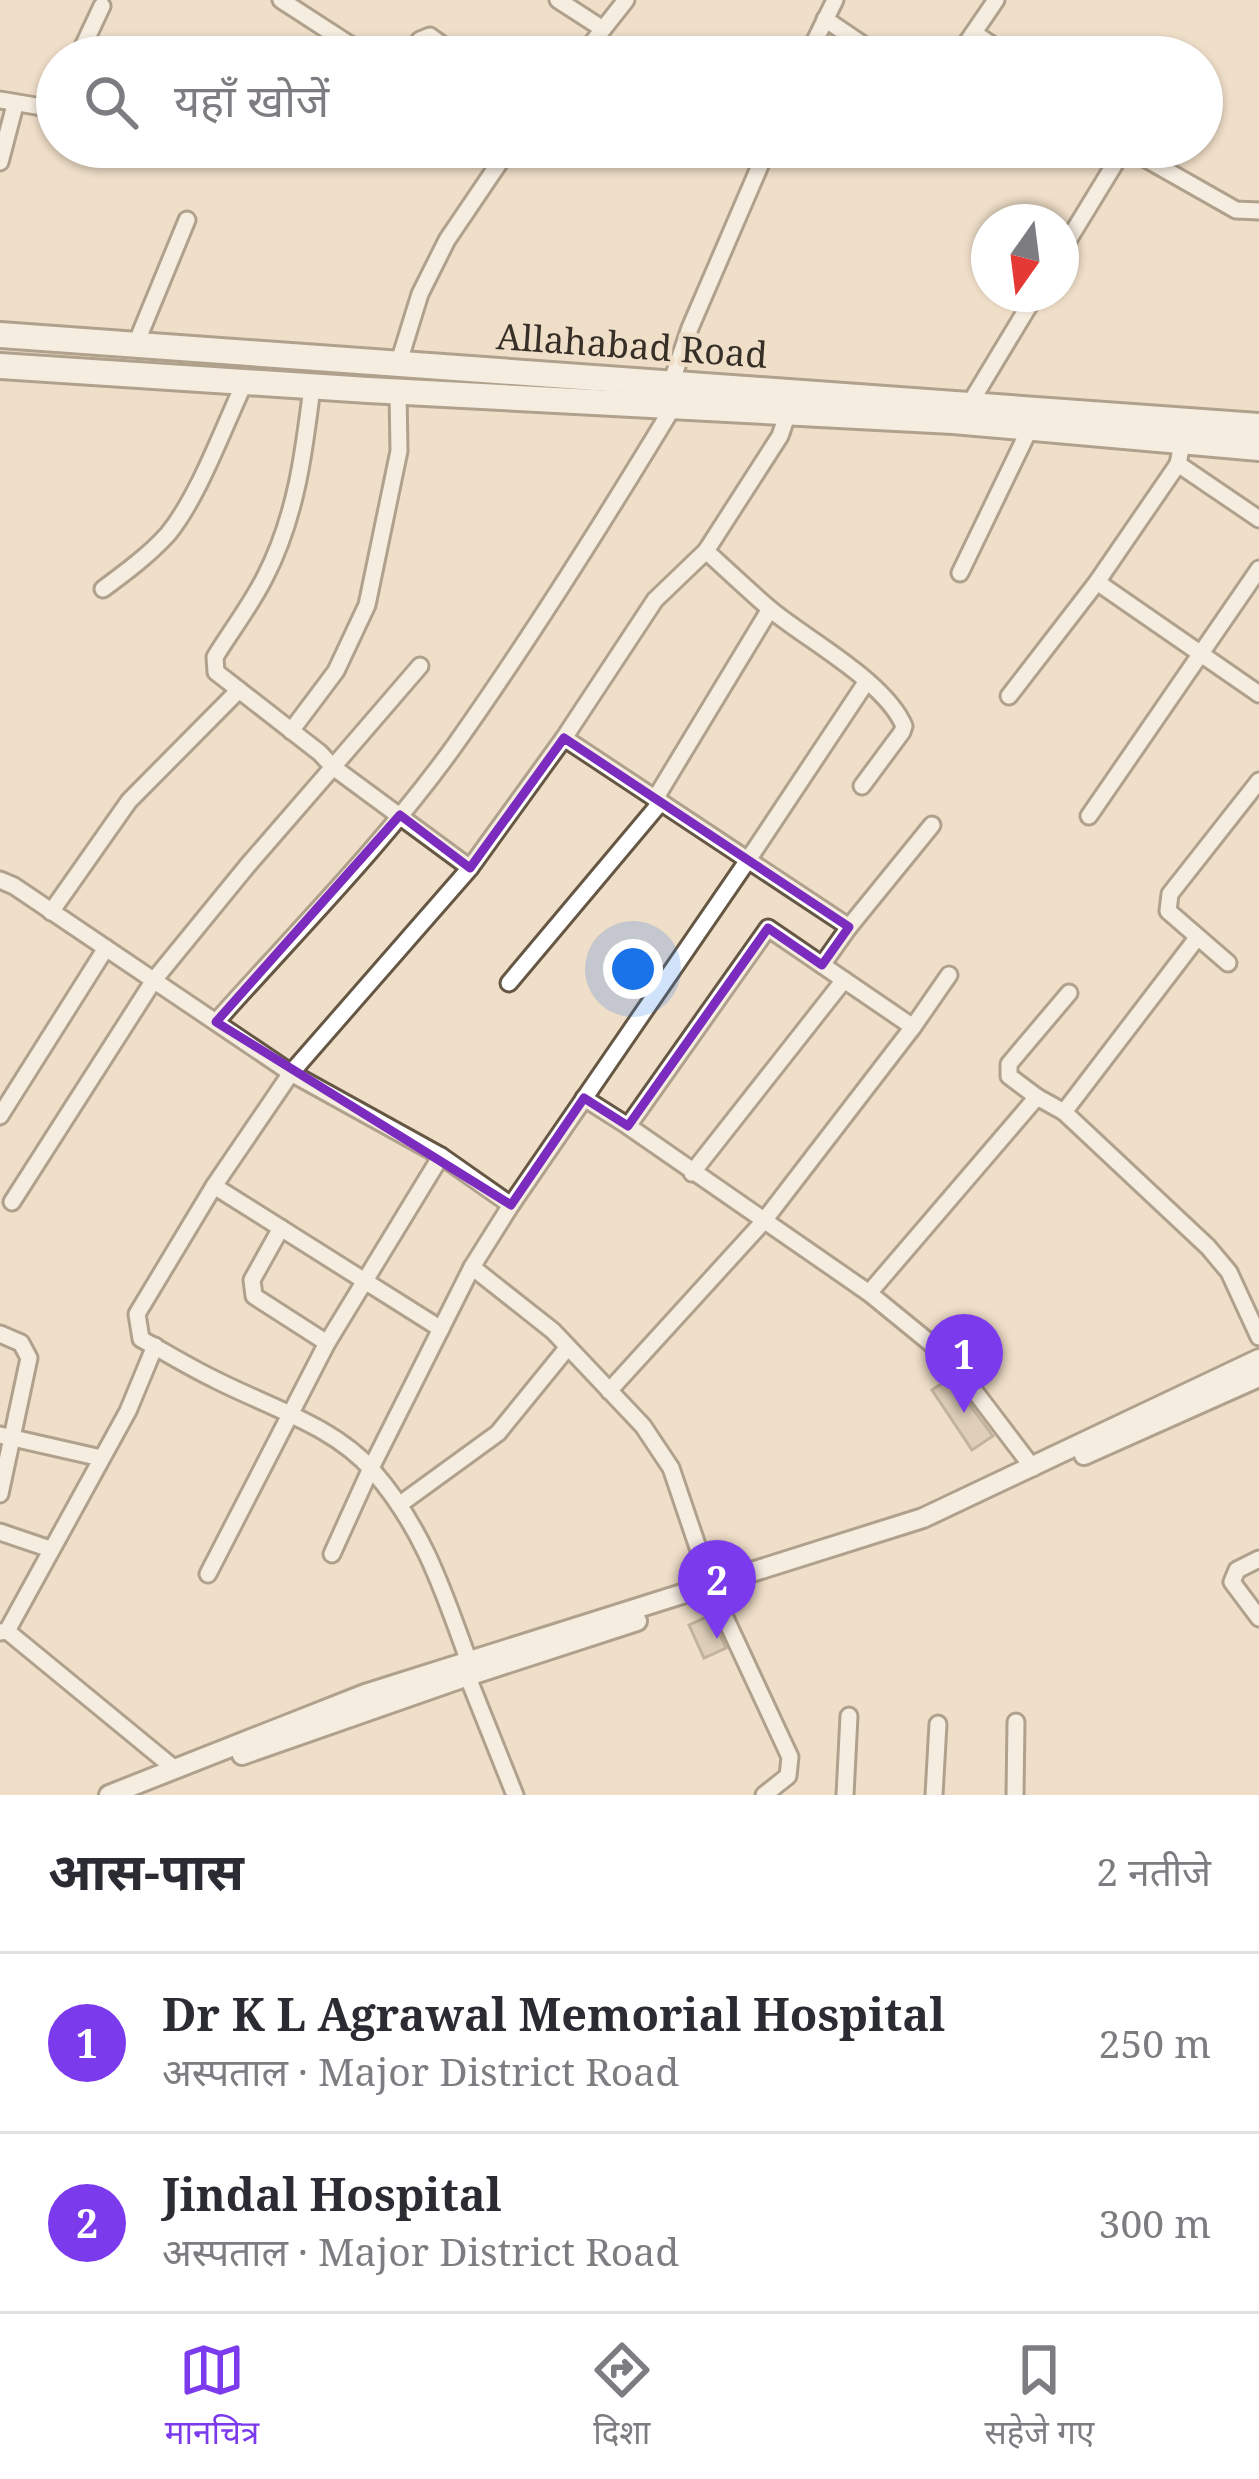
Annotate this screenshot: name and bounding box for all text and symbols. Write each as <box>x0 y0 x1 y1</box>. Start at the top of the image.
search box <box>36 36 1223 168</box>
icon: search <box>78 69 144 135</box>
text: यहाँ खोजें <box>174 69 329 130</box>
north arrow <box>971 204 1079 312</box>
street label: Allahabad Road <box>495 311 769 379</box>
your location <box>603 939 663 999</box>
pin: 1 <box>925 1314 1003 1413</box>
pin: 2 <box>678 1540 756 1639</box>
text: आस-पास <box>48 1835 244 1905</box>
text: 2 नतीजे <box>1096 1844 1211 1897</box>
text: Dr K L Agrawal Memorial Hospital <box>162 1983 945 2044</box>
text: 1 <box>76 2016 98 2069</box>
text: 250 m <box>1099 2016 1211 2069</box>
text: अस्पताल · Major District Road <box>162 2044 679 2097</box>
text: Jindal Hospital <box>162 2163 501 2224</box>
text: 2 <box>76 2196 98 2249</box>
text: 300 m <box>1099 2196 1211 2249</box>
text: अस्पताल · Major District Road <box>162 2224 679 2277</box>
tab: मानचित्र <box>165 2337 259 2457</box>
tab: दिशा <box>589 2337 655 2457</box>
tab: सहेजे गए <box>984 2337 1094 2457</box>

